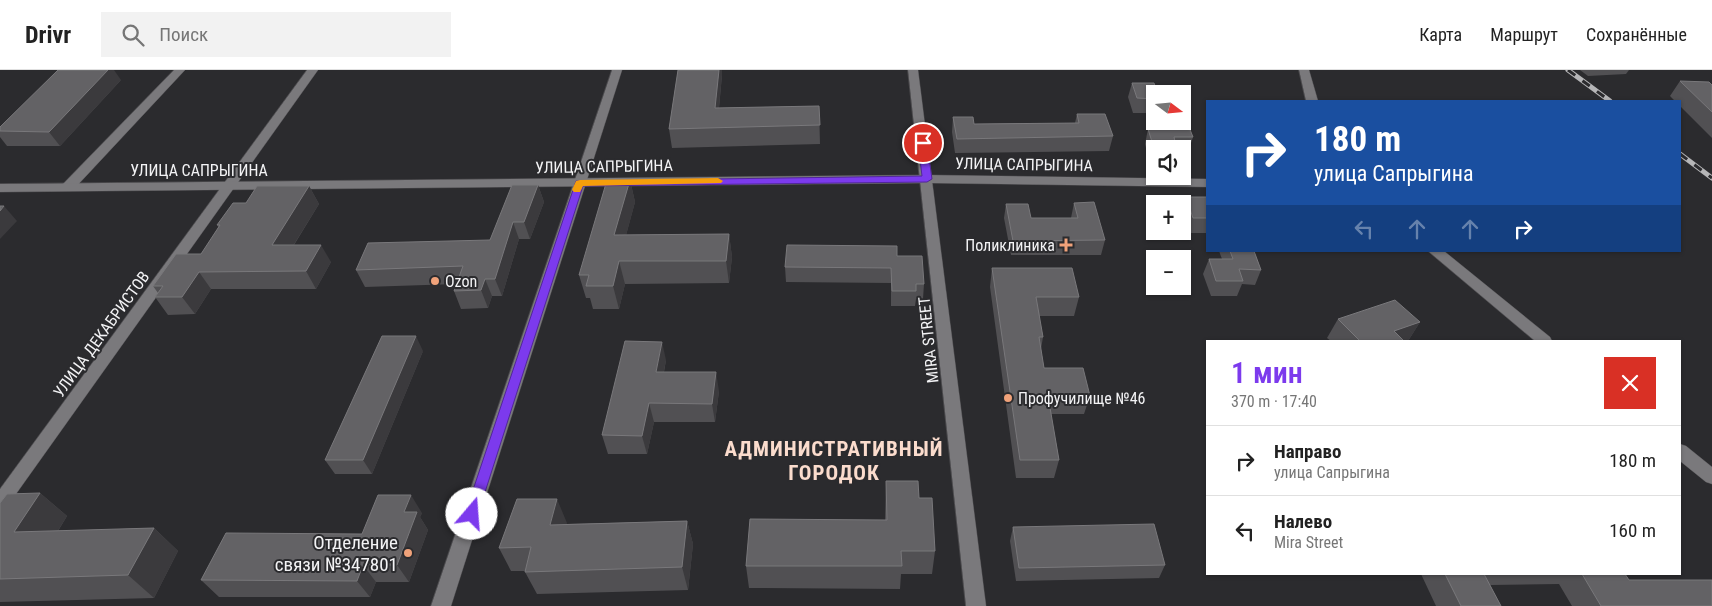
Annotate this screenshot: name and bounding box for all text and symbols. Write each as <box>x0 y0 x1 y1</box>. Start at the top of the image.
search box <box>101 12 451 57</box>
text: Drivr <box>25 21 71 49</box>
icon: search <box>119 21 147 49</box>
text: Поиск <box>159 23 208 46</box>
text: Карта <box>1419 24 1462 45</box>
text: Маршрут <box>1490 24 1558 45</box>
text: Сохранённые <box>1586 24 1687 45</box>
north arrow <box>1146 85 1191 130</box>
map controls <box>1146 85 1191 295</box>
text: 180 m <box>1314 119 1401 160</box>
icon: right <box>1231 120 1296 185</box>
pin <box>902 122 944 164</box>
icon: arrive <box>909 129 937 157</box>
button: sound <box>1146 140 1191 185</box>
street label: УЛИЦА САПРЫГИНА <box>955 154 1093 175</box>
street label: УЛИЦА САПРЫГИНА <box>535 156 673 177</box>
street label: УЛИЦА САПРЫГИНА <box>130 161 268 180</box>
text: улица Сапрыгина <box>1314 161 1473 186</box>
button: + <box>1146 195 1191 240</box>
icon: left <box>1350 215 1378 243</box>
icon: ahead <box>1403 215 1431 243</box>
icon: ahead <box>1456 215 1484 243</box>
icon: right <box>1509 215 1537 243</box>
place label: Поликлиника <box>965 236 1055 255</box>
marker: Поликлиника <box>1059 238 1073 252</box>
button: − <box>1146 250 1191 295</box>
street label: УЛИЦА ДЕКАБРИСТОВ <box>49 268 153 401</box>
place label: Ozon <box>445 272 477 291</box>
marker: Ozon <box>429 275 441 287</box>
street label: MIRA STREET <box>915 296 942 384</box>
text: 1 мин <box>1231 355 1303 390</box>
button: close <box>1604 357 1656 409</box>
place label: Профучилище №46 <box>1018 389 1146 408</box>
marker: Профучилище №46 <box>1002 392 1014 404</box>
text: 370 m · 17:40 <box>1231 392 1317 411</box>
district label: АДМИНИСТРАТИВНЫЙ ГОРОДОК <box>725 437 943 485</box>
text: Направо <box>1274 440 1341 463</box>
icon: right <box>1231 447 1259 475</box>
text: 180 m <box>1609 449 1656 472</box>
text: улица Сапрыгина <box>1274 463 1390 482</box>
position arrow <box>445 487 497 539</box>
text: Налево <box>1274 510 1332 533</box>
icon: left <box>1231 517 1259 545</box>
text: 160 m <box>1609 519 1656 542</box>
place label: Отделение связи №347801 <box>275 531 398 576</box>
text: Mira Street <box>1274 533 1343 552</box>
marker: Отделение связи №347801 <box>402 547 414 559</box>

